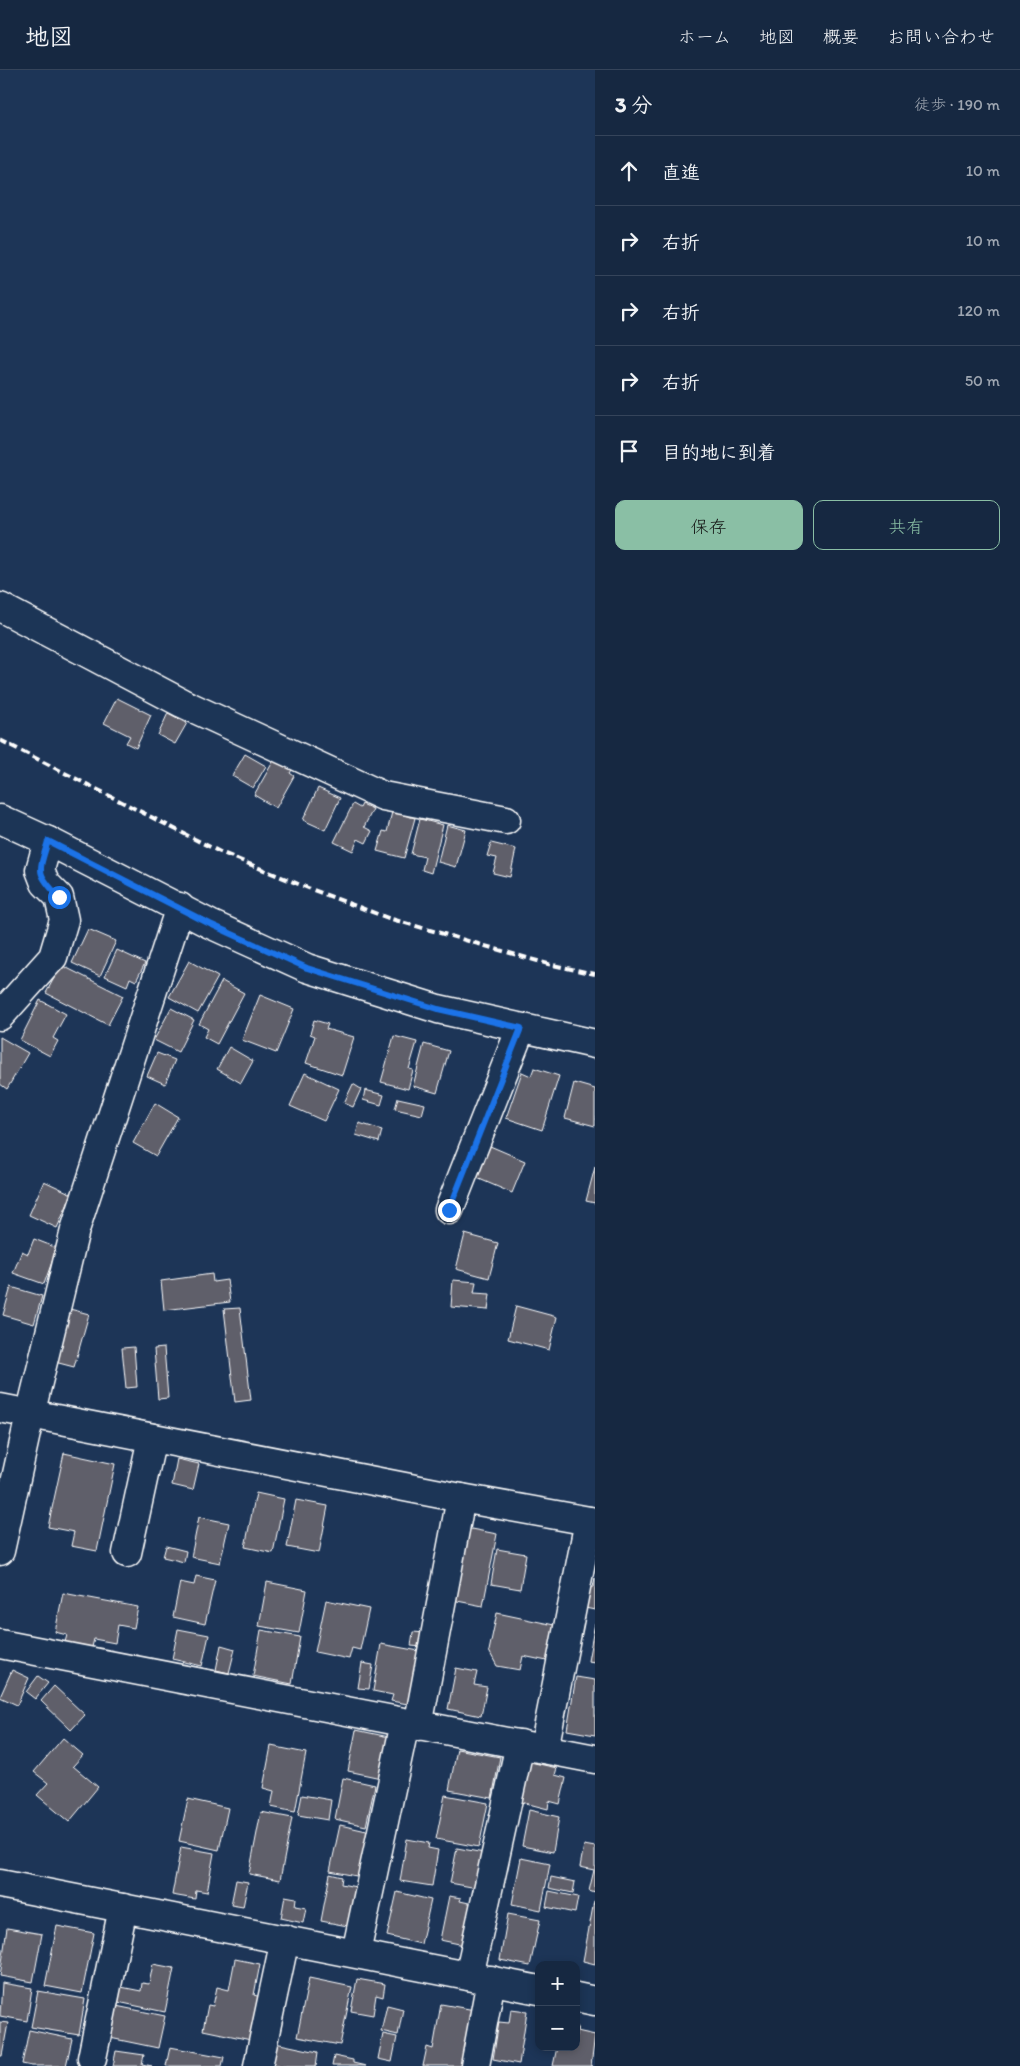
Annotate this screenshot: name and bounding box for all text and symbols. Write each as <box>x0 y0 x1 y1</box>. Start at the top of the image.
text: 地図 <box>25 22 73 51</box>
text: ホーム <box>678 26 731 48</box>
text: 地図 <box>759 26 795 48</box>
text: 概要 <box>823 26 859 48</box>
text: お問い合わせ <box>887 26 995 48</box>
text: 3 分 <box>615 92 652 117</box>
text: 徒歩 · 190 m <box>914 95 1000 114</box>
icon: ahead <box>615 157 643 185</box>
text: 直進 <box>662 161 700 184</box>
text: 10 m <box>966 161 1000 180</box>
icon: right <box>615 227 643 255</box>
text: 右折 <box>662 231 700 254</box>
text: 10 m <box>966 231 1000 250</box>
icon: right <box>615 297 643 325</box>
text: 右折 <box>662 301 700 324</box>
text: 120 m <box>957 301 1000 320</box>
icon: right <box>615 367 643 395</box>
text: 右折 <box>662 371 700 394</box>
text: 50 m <box>965 371 1000 390</box>
icon: arrive <box>615 437 643 465</box>
text: 目的地に到着 <box>662 441 776 464</box>
button: 保存 <box>615 500 803 550</box>
button: 共有 <box>813 500 1000 550</box>
route start <box>48 886 71 909</box>
route end <box>438 1199 461 1222</box>
map controls <box>535 1961 580 2051</box>
button: + <box>535 1961 580 2006</box>
button: − <box>535 2006 580 2051</box>

